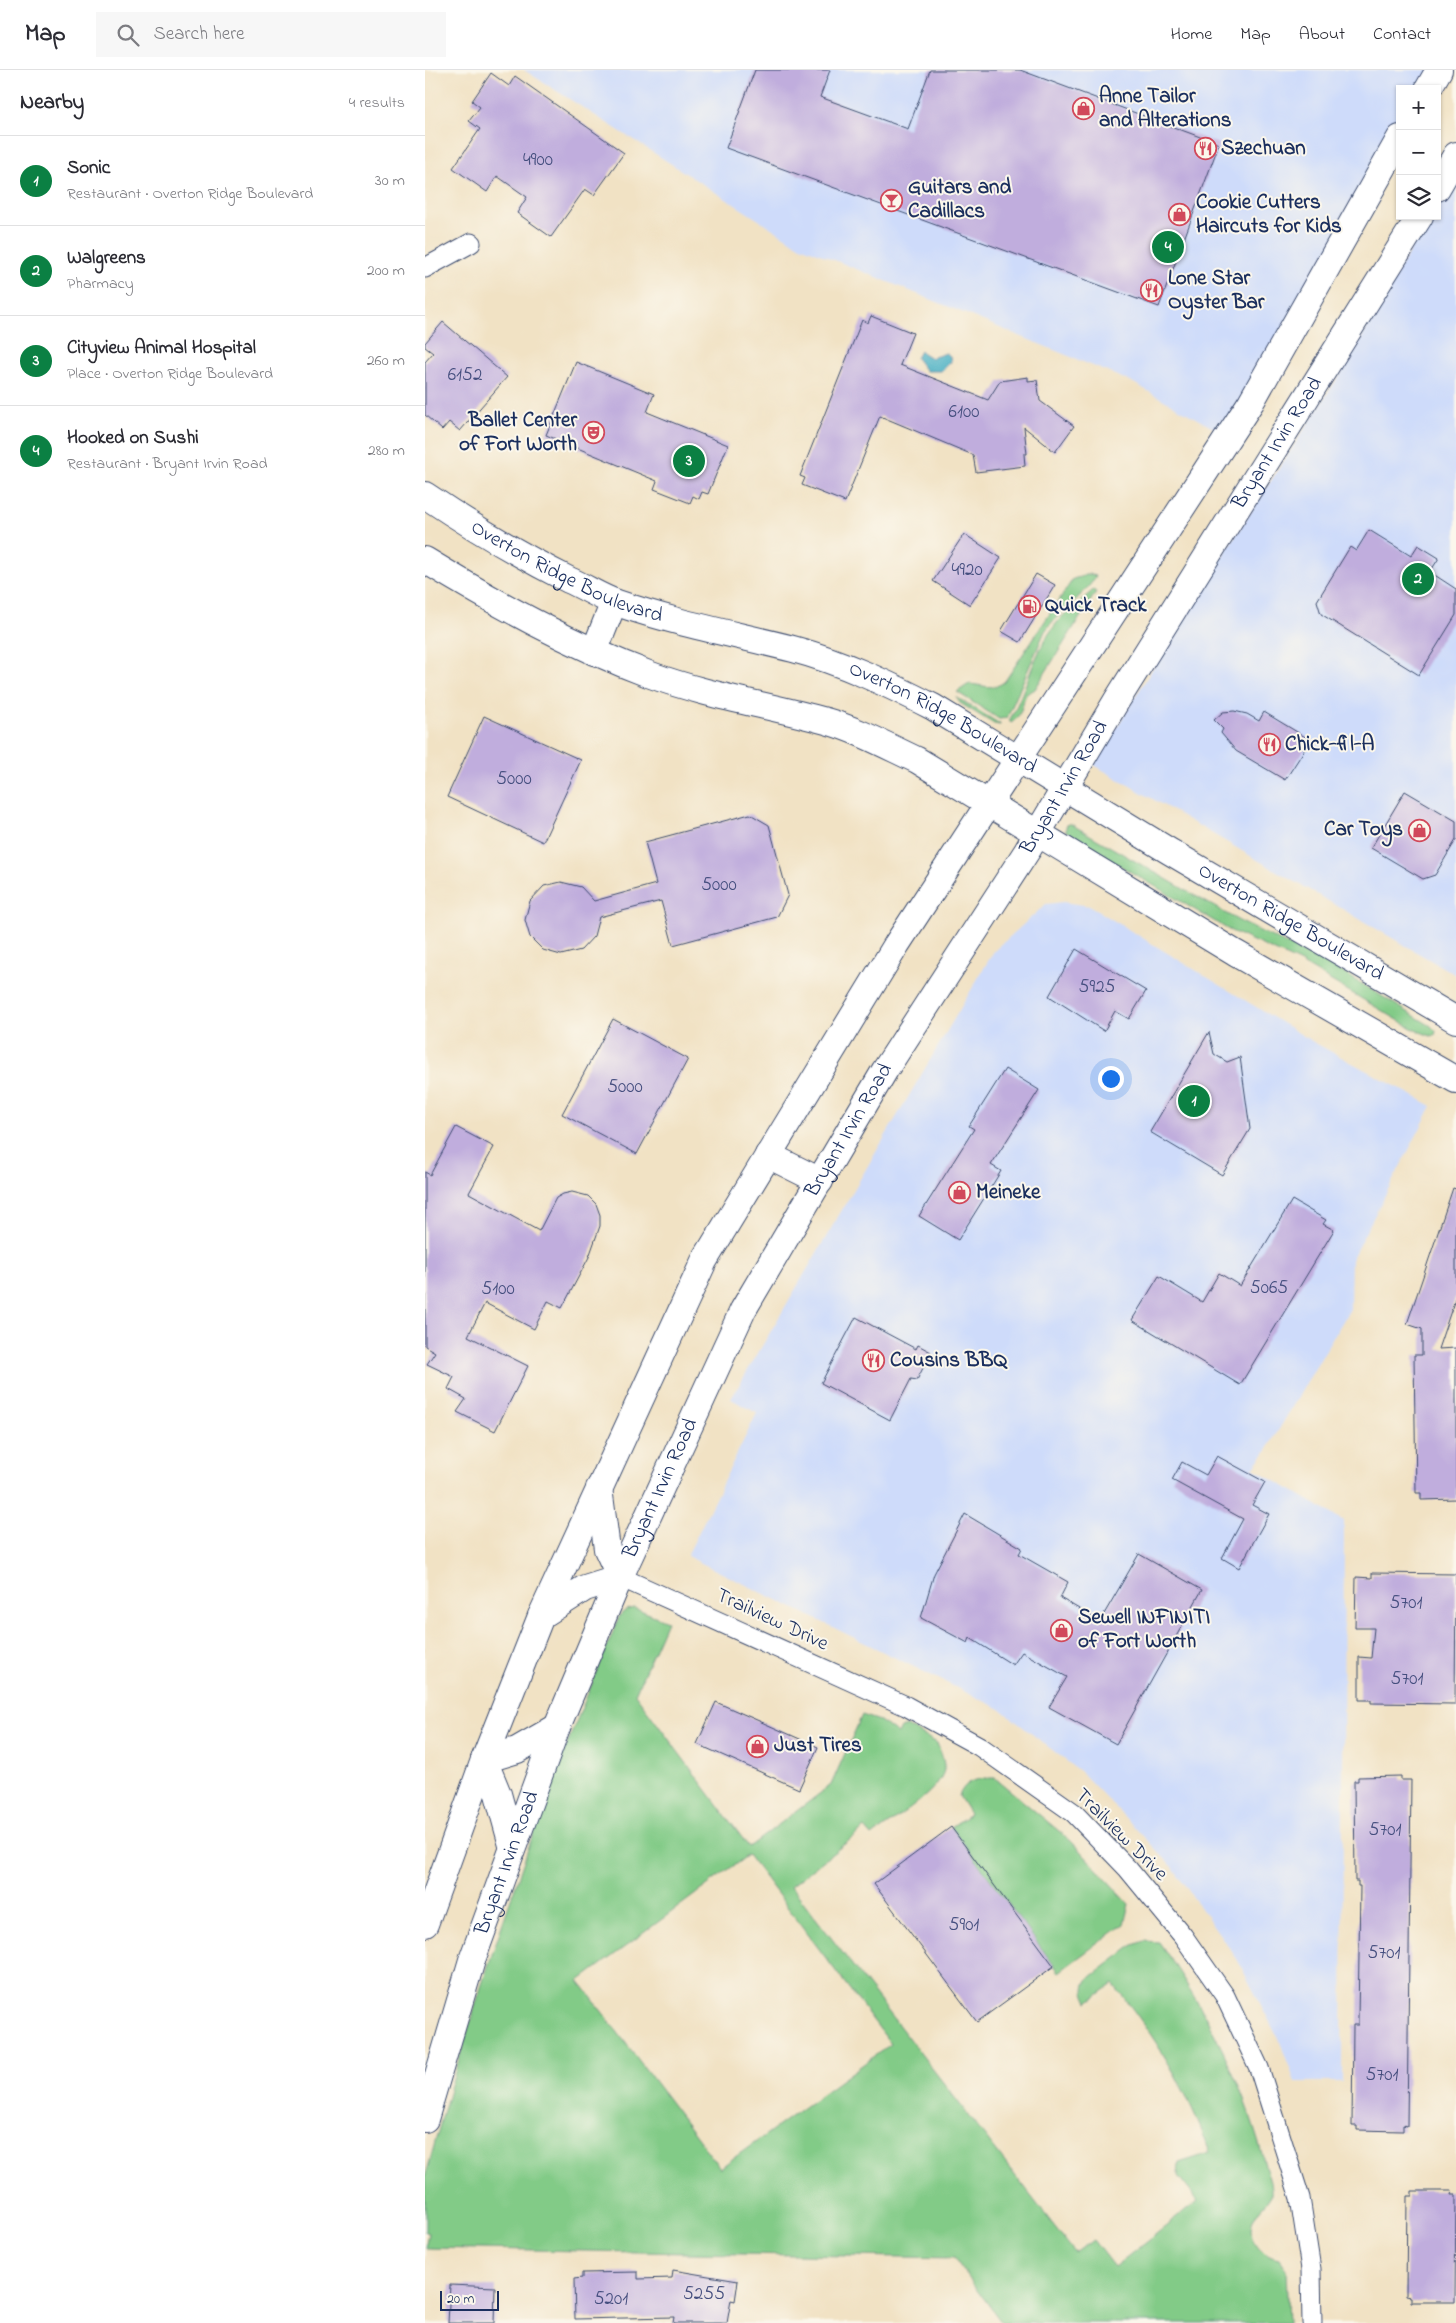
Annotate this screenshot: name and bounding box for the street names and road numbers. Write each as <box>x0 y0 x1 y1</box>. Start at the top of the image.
street label: Bryant Irvin Road <box>1224 371 1331 516</box>
street label: Overton Ridge Boulevard <box>464 513 666 631</box>
street label: Overton Ridge Boulevard <box>844 654 1043 782</box>
street label: Bryant Irvin Road <box>1013 715 1116 861</box>
street label: Overton Ridge Boulevard <box>1192 856 1389 989</box>
street label: Bryant Irvin Road <box>797 1058 901 1204</box>
street label: Bryant Irvin Road <box>615 1413 706 1564</box>
street label: Trailview Drive <box>711 1581 834 1659</box>
street label: Trailview Drive <box>1067 1781 1175 1889</box>
street label: Bryant Irvin Road <box>467 1787 547 1940</box>

